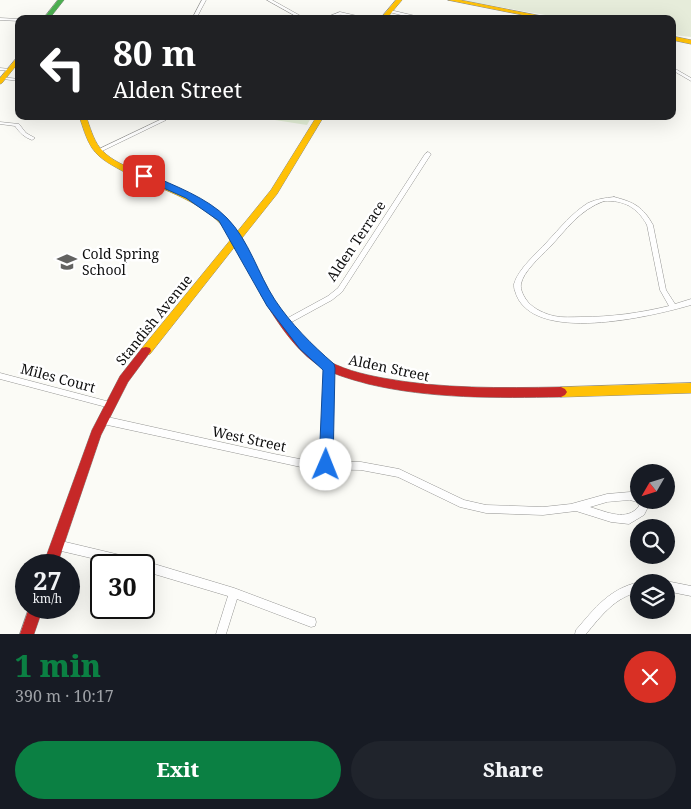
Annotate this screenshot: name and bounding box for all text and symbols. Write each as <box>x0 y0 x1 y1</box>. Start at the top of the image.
text: 80 m <box>113 29 196 76</box>
icon: left <box>30 35 95 100</box>
text: Alden Street <box>113 74 242 104</box>
pin <box>123 155 165 197</box>
icon: arrive <box>130 162 158 190</box>
street label: Alden Terrace <box>322 197 390 285</box>
place label: Cold Spring School <box>82 244 160 279</box>
school or university icon: Cold Spring School <box>56 251 78 273</box>
street label: Standish Avenue <box>111 270 196 369</box>
street label: Alden Street <box>347 350 431 385</box>
street label: Miles Court <box>19 358 98 397</box>
street label: West Street <box>210 421 288 456</box>
position arrow <box>299 438 351 490</box>
north arrow <box>630 464 675 509</box>
map controls <box>630 464 675 619</box>
button: search <box>630 519 675 564</box>
speed limit sign: 30 <box>90 554 155 619</box>
text: 27 <box>33 563 62 597</box>
button: layers <box>630 574 675 619</box>
text: km/h <box>33 590 62 607</box>
text: 1 min <box>15 645 101 686</box>
button: close <box>624 651 676 703</box>
text: 390 m · 10:17 <box>15 685 114 707</box>
button: Exit <box>15 741 341 799</box>
button: Share <box>351 741 676 799</box>

